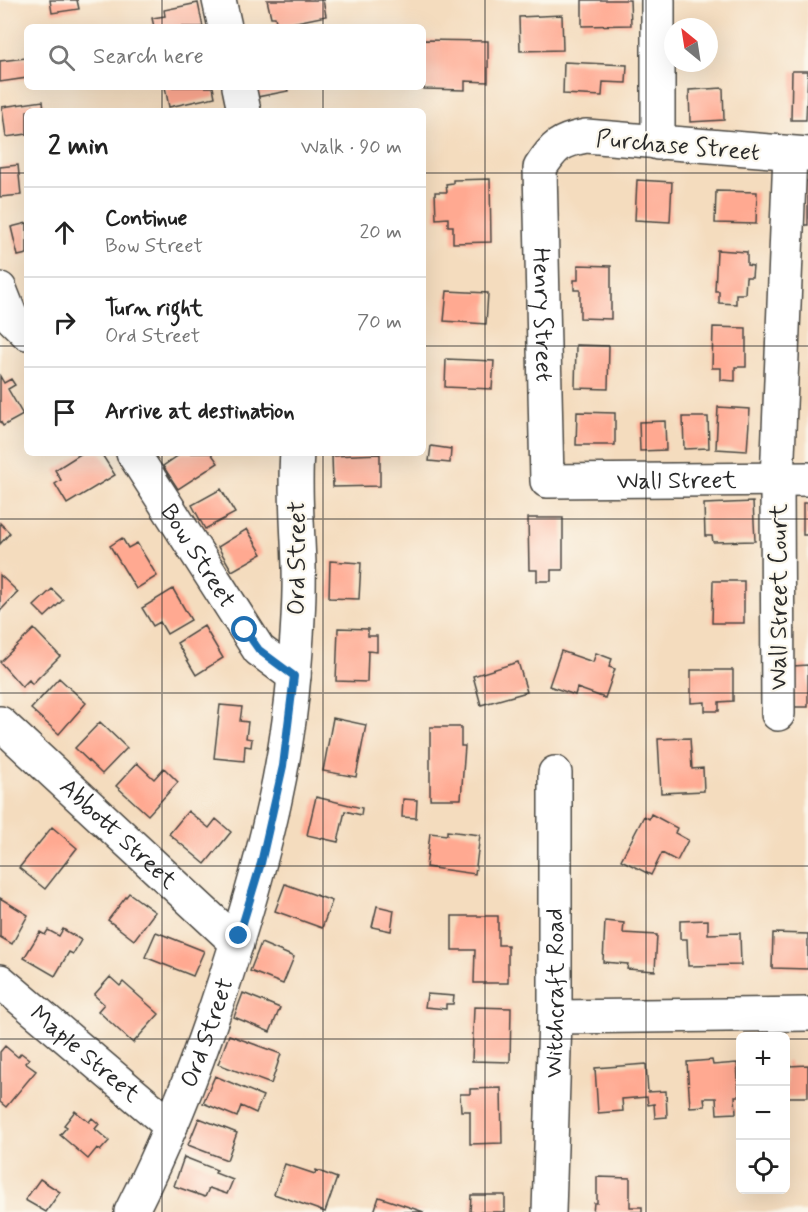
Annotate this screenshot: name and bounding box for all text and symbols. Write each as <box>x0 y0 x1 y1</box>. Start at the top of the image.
north arrow <box>664 18 718 72</box>
search box <box>24 24 426 90</box>
icon: search <box>45 41 78 74</box>
text: Search here <box>93 43 204 71</box>
street label: Purchase Street <box>595 124 761 169</box>
text: 2 min <box>48 130 109 164</box>
text: Walk · 90 m <box>301 134 402 161</box>
text: Continue <box>105 205 187 233</box>
icon: ahead <box>48 216 81 249</box>
text: 20 m <box>359 219 402 246</box>
text: Bow Street <box>105 233 203 260</box>
street label: Henry Street <box>525 247 559 382</box>
text: Turn right <box>105 295 203 323</box>
icon: right <box>48 306 81 339</box>
text: 70 m <box>357 309 402 336</box>
text: Ord Street <box>105 323 200 350</box>
icon: arrive <box>48 396 81 429</box>
text: Arrive at destination <box>105 398 295 426</box>
street label: Wall Street <box>617 466 737 497</box>
street label: Bow Street <box>153 499 242 614</box>
street label: Ord Street <box>282 501 313 615</box>
street label: Wall Street Court <box>764 504 795 690</box>
route start <box>231 616 257 642</box>
street label: Abbott Street <box>52 772 183 897</box>
street label: Witchcraft Road <box>539 908 572 1078</box>
route end <box>225 922 251 948</box>
street label: Ord Street <box>174 974 242 1092</box>
street label: Maple Street <box>23 999 146 1110</box>
map controls <box>736 1032 790 1194</box>
button: + <box>736 1032 790 1086</box>
button: − <box>736 1086 790 1140</box>
button: locate <box>736 1140 790 1194</box>

